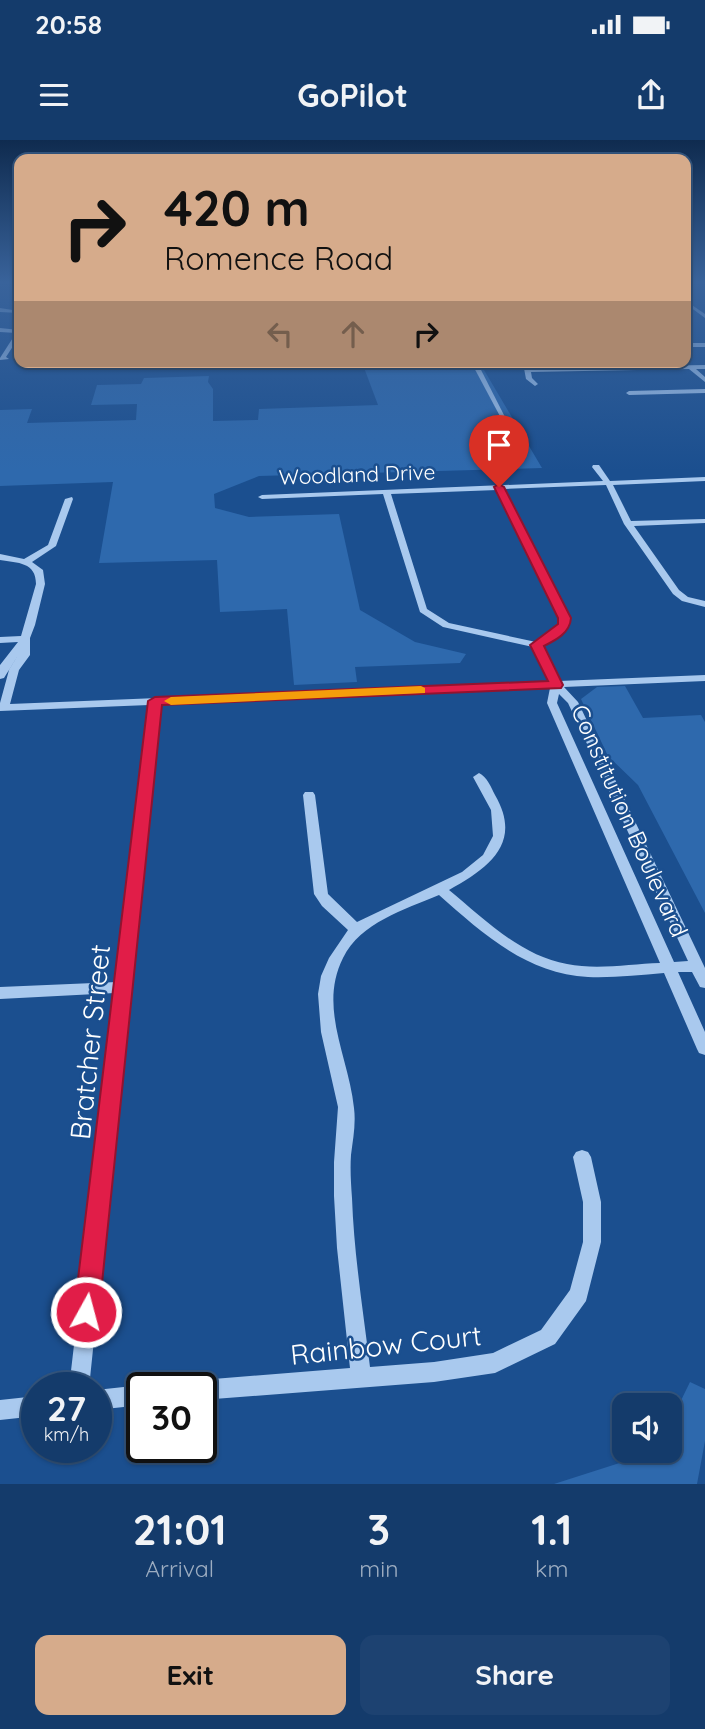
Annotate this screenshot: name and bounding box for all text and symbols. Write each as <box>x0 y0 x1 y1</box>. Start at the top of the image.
text: 20:58 <box>35 8 102 41</box>
text: GoPilot <box>297 75 408 115</box>
icon: menu <box>35 76 73 114</box>
icon: share <box>632 76 670 114</box>
text: 420 m <box>164 177 310 238</box>
icon: right <box>49 182 140 273</box>
text: Romence Road <box>164 238 393 278</box>
icon: left <box>261 315 299 353</box>
icon: ahead <box>334 315 372 353</box>
icon: right <box>407 315 445 353</box>
pin <box>469 415 529 487</box>
icon: arrive <box>480 426 518 464</box>
street label: Woodland Drive <box>278 458 436 490</box>
street label: Constitution Boulevard <box>565 700 695 942</box>
street label: Bratcher Street <box>62 943 117 1141</box>
position arrow <box>49 1275 123 1349</box>
street label: Rainbow Court <box>289 1317 483 1372</box>
speed limit sign: 30 <box>126 1372 217 1463</box>
text: 27 <box>47 1386 86 1430</box>
map controls <box>612 1393 682 1463</box>
button: sound <box>612 1393 682 1463</box>
text: km/h <box>44 1423 89 1446</box>
text: 21:01 <box>133 1503 227 1556</box>
text: 3 <box>368 1503 390 1556</box>
text: 1.1 <box>531 1503 572 1556</box>
text: Arrival <box>145 1554 214 1583</box>
text: min <box>359 1554 398 1583</box>
text: km <box>535 1554 568 1583</box>
button: Exit <box>35 1635 346 1715</box>
button: Share <box>360 1635 670 1715</box>

